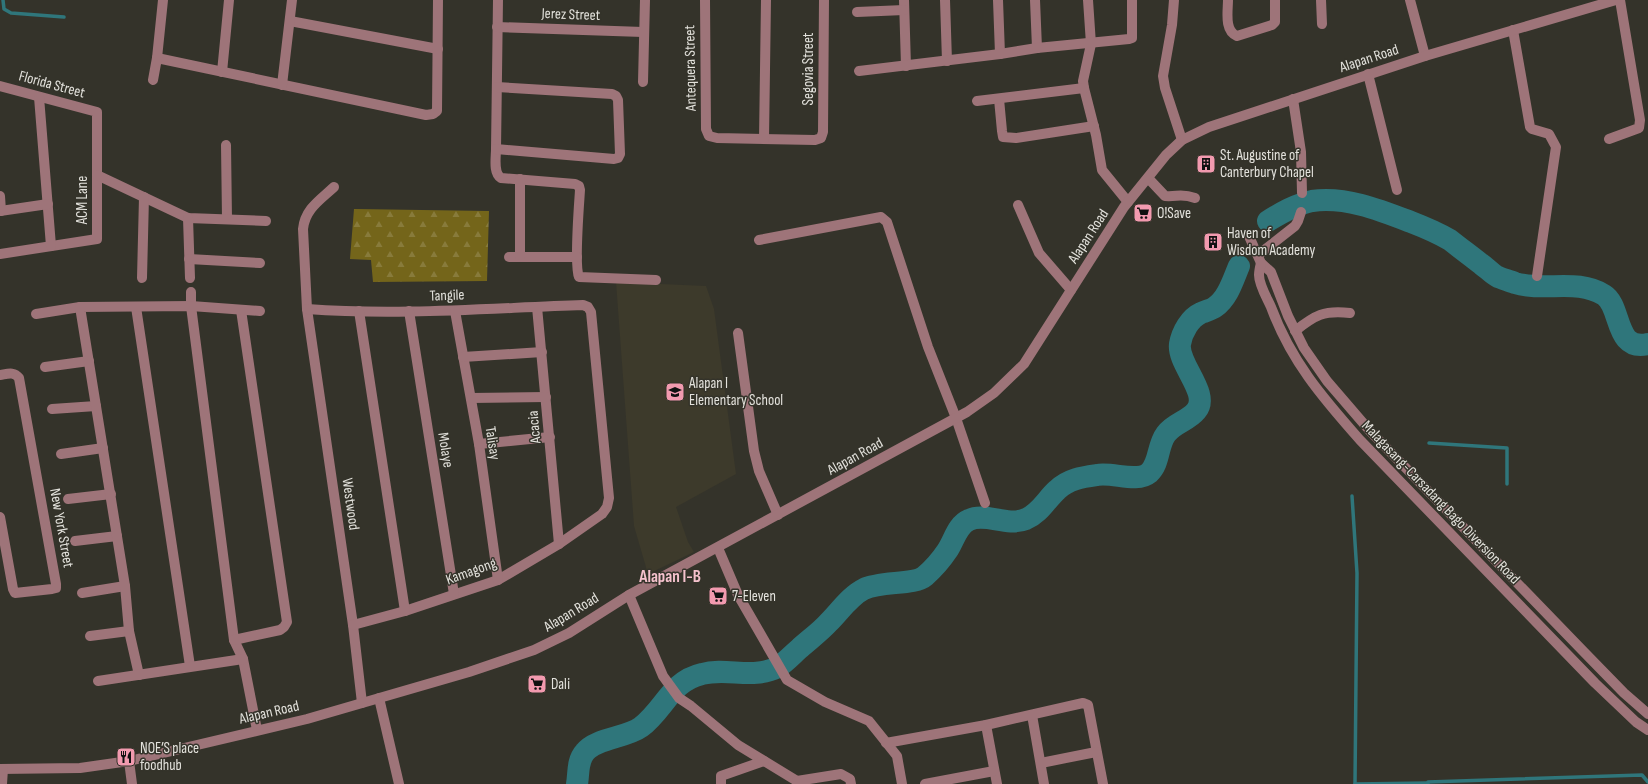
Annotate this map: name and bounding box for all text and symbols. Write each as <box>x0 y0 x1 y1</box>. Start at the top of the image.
street label: Jerez Street <box>540 4 601 25</box>
street label: Antequera Street <box>680 24 701 112</box>
street label: Segovia Street <box>799 32 818 105</box>
street label: Alapan Road <box>1336 40 1401 77</box>
street label: Florida Street <box>17 67 88 103</box>
place label: St. Augustine of Canterbury Chapel <box>1220 146 1314 182</box>
building icon: St. Augustine of Canterbury Chapel <box>1195 153 1217 175</box>
street label: ACM Lane <box>73 176 92 225</box>
supermarket icon: O!Save <box>1132 202 1154 224</box>
place label: O!Save <box>1157 204 1191 223</box>
street label: Alapan Road <box>1063 206 1113 268</box>
place label: Haven of Wisdom Academy <box>1227 224 1316 260</box>
building icon: Haven of Wisdom Academy <box>1202 231 1224 253</box>
street label: Tangile <box>429 285 465 306</box>
place label: Alapan I Elementary School <box>688 374 783 410</box>
school or university icon: Alapan I Elementary School <box>664 381 686 403</box>
street label: Acacia <box>524 410 545 445</box>
street label: Malagasang-Carsadang Bago Diversion Road <box>1357 417 1524 588</box>
street label: Talisay <box>480 425 505 461</box>
street label: Molaye <box>433 431 458 469</box>
street label: Alapan Road <box>823 433 887 480</box>
street label: Westwood <box>337 477 364 531</box>
street label: New York Street <box>45 487 78 570</box>
street label: Kamagong <box>443 554 499 589</box>
district label: Alapan I-B <box>638 567 701 587</box>
supermarket icon: 7-Eleven <box>707 585 729 607</box>
place label: 7-Eleven <box>732 587 776 606</box>
street label: Alapan Road <box>539 589 602 637</box>
supermarket icon: Dali <box>526 673 548 695</box>
place label: Dali <box>551 675 570 694</box>
street label: Alapan Road <box>236 696 301 729</box>
place label: NOE’S place foodhub <box>140 739 199 775</box>
restaurant icon: NOE’S place foodhub <box>115 746 137 768</box>

